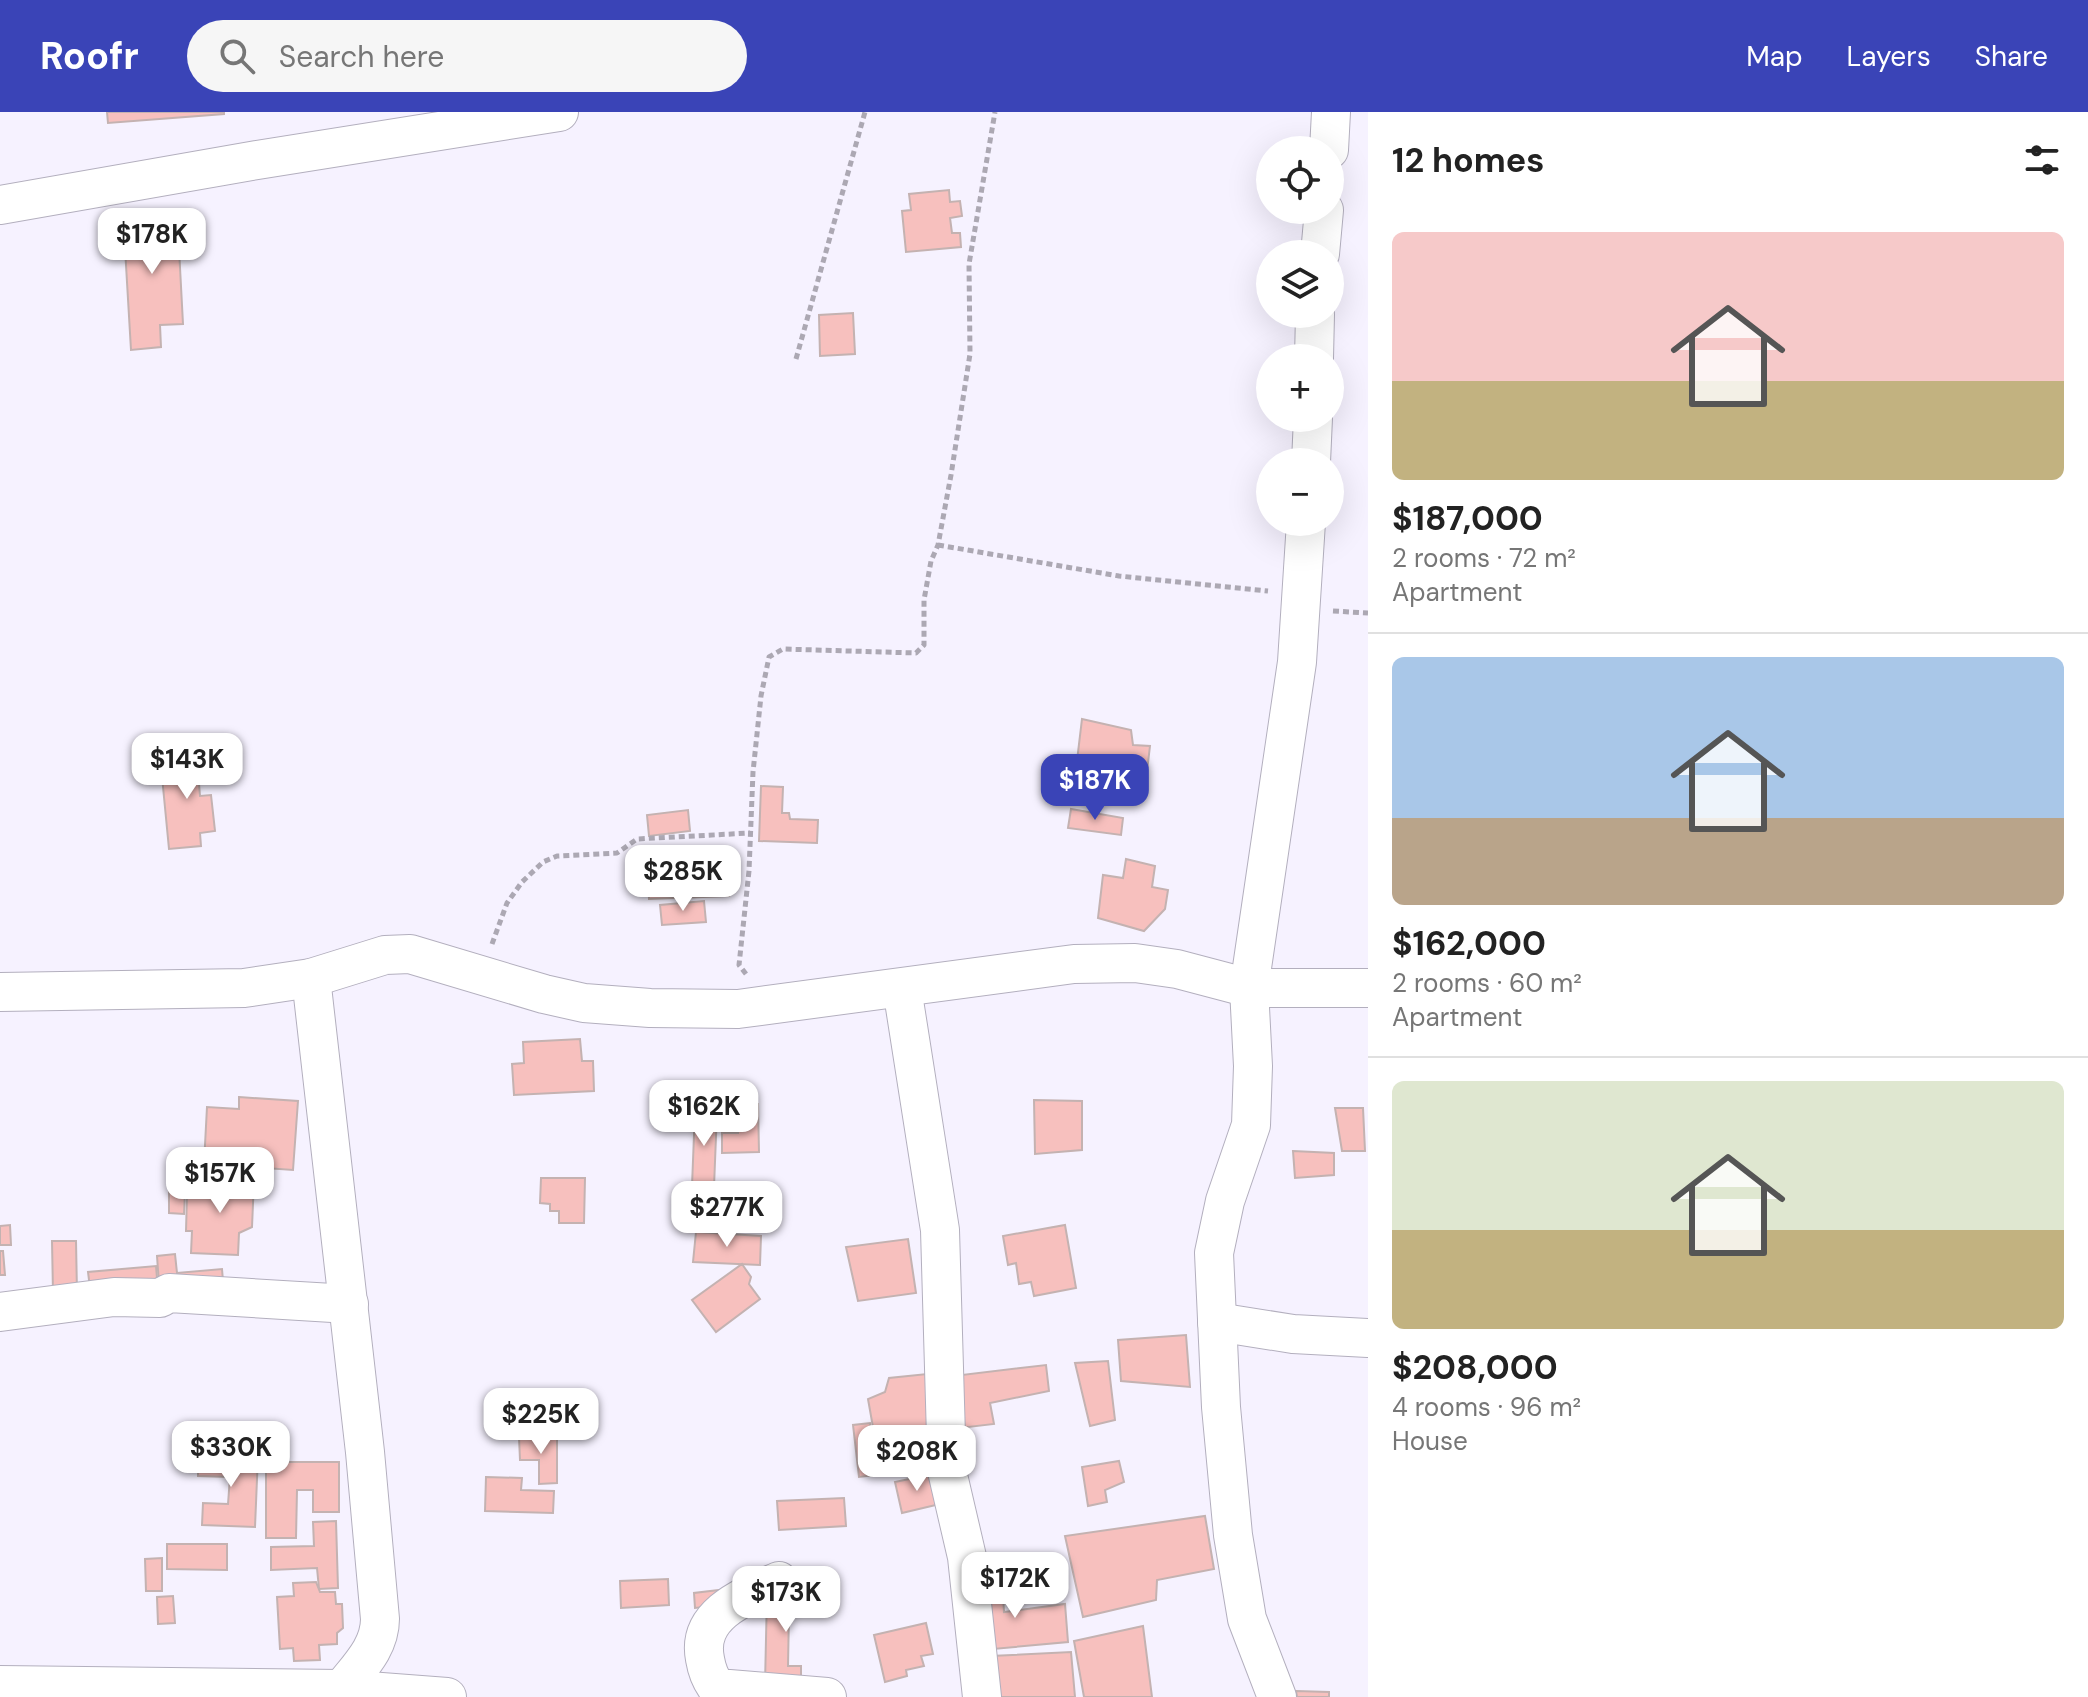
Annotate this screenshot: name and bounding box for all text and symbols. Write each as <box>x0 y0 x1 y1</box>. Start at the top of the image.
search box <box>187 20 747 92</box>
text: Roofr <box>40 31 139 81</box>
icon: search <box>215 34 259 78</box>
text: Search here <box>279 37 444 76</box>
text: Map <box>1746 38 1803 75</box>
text: Layers <box>1847 38 1931 75</box>
text: Share <box>1975 38 2048 75</box>
map controls <box>1256 136 1344 536</box>
button: locate <box>1256 136 1344 224</box>
text: 12 homes <box>1392 138 1544 183</box>
icon: filters <box>2020 138 2064 182</box>
pin: $178K <box>96 208 208 276</box>
text: $178K <box>116 217 188 251</box>
button: layers <box>1256 240 1344 328</box>
icon: home <box>1656 284 1800 428</box>
button: + <box>1256 344 1344 432</box>
button: − <box>1256 448 1344 536</box>
text: $187,000 <box>1392 496 1543 541</box>
text: 2 rooms · 72 m² <box>1392 541 1576 575</box>
text: Apartment <box>1392 575 1523 609</box>
icon: home <box>1656 709 1800 853</box>
pin: $143K <box>131 733 243 801</box>
text: $143K <box>150 742 224 776</box>
pin: $187K <box>1039 754 1151 822</box>
text: $187K <box>1059 763 1131 797</box>
pin: $285K <box>627 845 739 913</box>
text: $285K <box>643 854 723 888</box>
text: $162,000 <box>1392 921 1546 966</box>
text: 2 rooms · 60 m² <box>1392 966 1582 1000</box>
text: Apartment <box>1392 1000 1523 1034</box>
pin: $162K <box>648 1080 760 1148</box>
text: $162K <box>667 1089 741 1123</box>
icon: home <box>1656 1133 1800 1277</box>
pin: $157K <box>164 1147 276 1215</box>
text: $157K <box>184 1156 256 1190</box>
pin: $277K <box>671 1181 783 1249</box>
text: $277K <box>689 1190 765 1224</box>
text: $208,000 <box>1392 1345 1558 1390</box>
pin: $225K <box>485 1388 597 1456</box>
text: 4 rooms · 96 m² <box>1392 1390 1581 1424</box>
text: $225K <box>502 1397 580 1431</box>
pin: $330K <box>175 1421 287 1489</box>
text: House <box>1392 1424 1468 1458</box>
pin: $208K <box>861 1425 973 1493</box>
text: $330K <box>190 1430 272 1464</box>
text: $208K <box>876 1434 958 1468</box>
pin: $172K <box>959 1552 1071 1620</box>
text: $172K <box>980 1561 1050 1595</box>
pin: $173K <box>730 1566 842 1634</box>
text: $173K <box>750 1575 822 1609</box>

